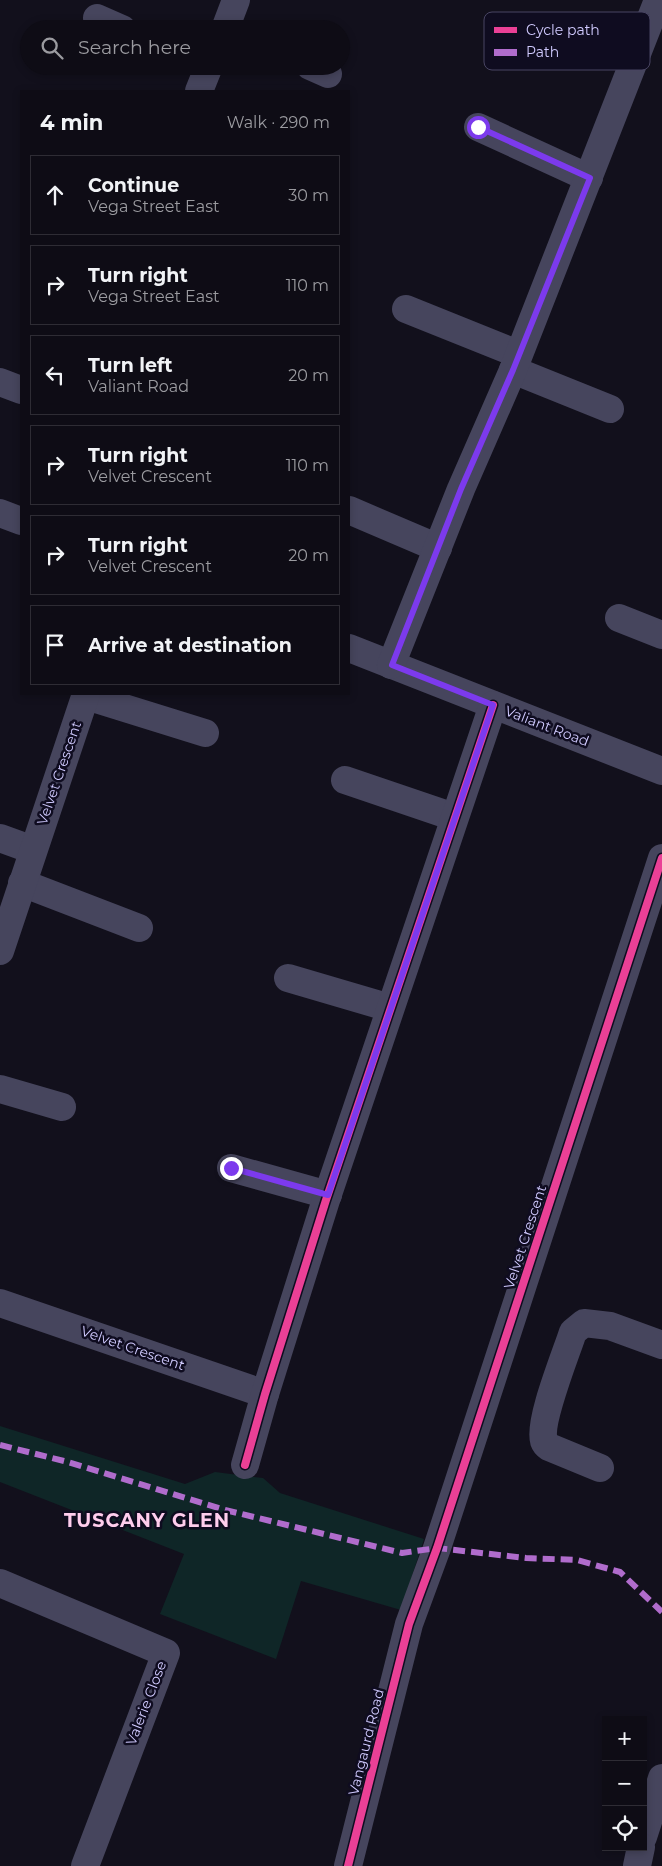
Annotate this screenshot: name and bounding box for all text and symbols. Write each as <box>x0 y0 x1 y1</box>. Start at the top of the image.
legend <box>484 12 650 70</box>
search box <box>20 20 350 75</box>
text: Cycle path <box>526 21 600 39</box>
icon: search <box>38 34 66 62</box>
text: Search here <box>78 36 191 59</box>
text: Path <box>526 43 559 61</box>
text: 4 min <box>40 110 103 135</box>
text: Walk · 290 m <box>227 113 330 132</box>
route start <box>467 116 490 139</box>
text: Continue <box>88 174 179 197</box>
icon: ahead <box>41 181 69 209</box>
text: 30 m <box>288 186 329 205</box>
text: Vega Street East <box>88 197 219 216</box>
text: Turn right <box>88 264 188 287</box>
icon: right <box>41 271 69 299</box>
text: 110 m <box>286 276 329 295</box>
text: Vega Street East <box>88 287 219 306</box>
text: Turn left <box>88 354 173 377</box>
icon: left <box>41 361 69 389</box>
text: 20 m <box>288 366 329 385</box>
text: Valiant Road <box>88 377 189 396</box>
text: Turn right <box>88 444 188 467</box>
icon: right <box>41 451 69 479</box>
text: 110 m <box>286 456 329 475</box>
text: Velvet Crescent <box>88 467 212 486</box>
text: Turn right <box>88 534 188 557</box>
icon: right <box>41 541 69 569</box>
text: 20 m <box>288 546 329 565</box>
text: Velvet Crescent <box>88 557 212 576</box>
icon: arrive <box>41 631 69 659</box>
text: Arrive at destination <box>88 634 292 657</box>
street label: Valiant Road <box>502 702 592 750</box>
street label: Velvet Crescent <box>33 719 85 827</box>
route end <box>220 1157 243 1180</box>
street label: Velvet Crescent <box>500 1182 550 1291</box>
street label: Velvet Crescent <box>79 1322 187 1374</box>
district label: TUSCANY GLEN <box>64 1509 230 1532</box>
street label: Valerie Close <box>122 1658 170 1748</box>
street label: Vangaurd Road <box>344 1687 388 1797</box>
map controls <box>602 1716 647 1851</box>
button: + <box>602 1716 647 1761</box>
button: − <box>602 1761 647 1806</box>
button: locate <box>602 1806 647 1851</box>

